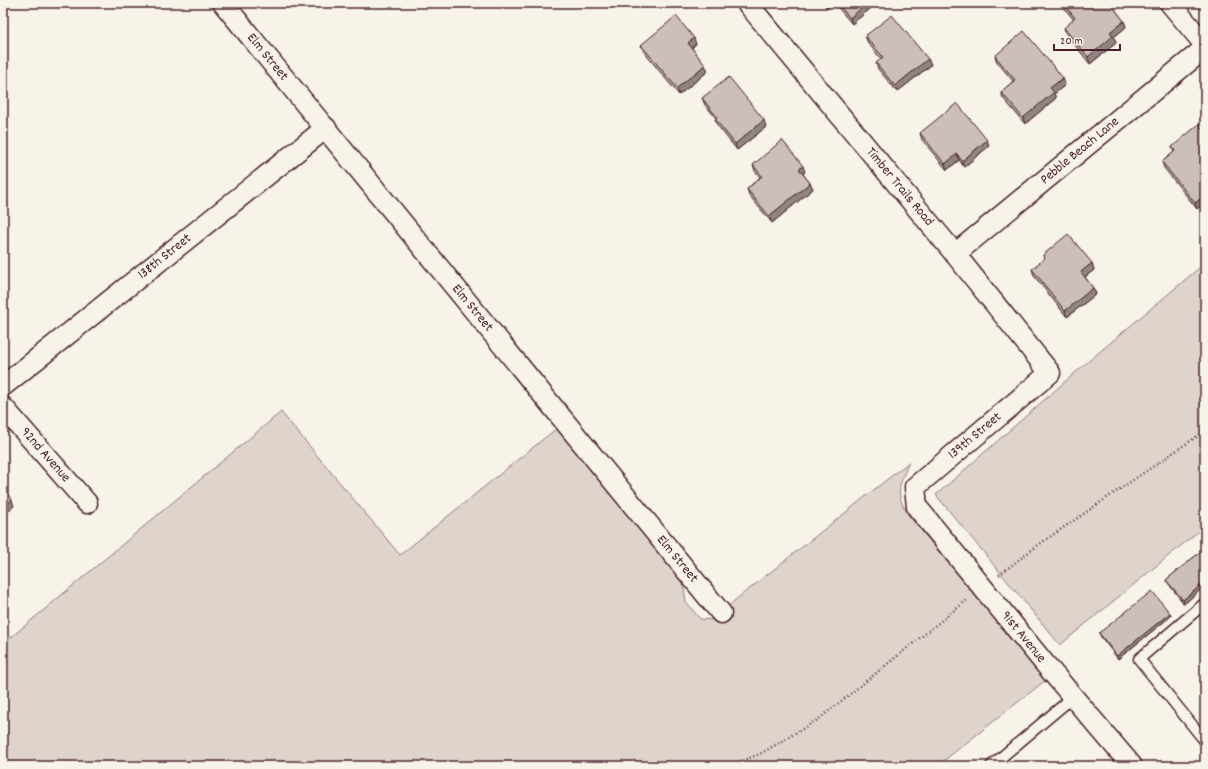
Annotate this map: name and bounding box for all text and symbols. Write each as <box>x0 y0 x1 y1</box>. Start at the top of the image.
scale bar <box>1054 26 1120 52</box>
street label: Elm Street <box>242 29 293 85</box>
text: 20 m <box>1060 33 1083 50</box>
street label: Pebble Beach Lane <box>1036 112 1124 190</box>
street label: Timber Trails Road <box>861 143 938 231</box>
street label: 138th Street <box>134 229 196 285</box>
street label: Elm Street <box>447 280 498 336</box>
street label: 139th Street <box>944 408 1006 464</box>
street label: 92nd Avenue <box>16 423 75 487</box>
street label: Elm Street <box>651 531 703 587</box>
street label: 91st Avenue <box>996 607 1051 668</box>

